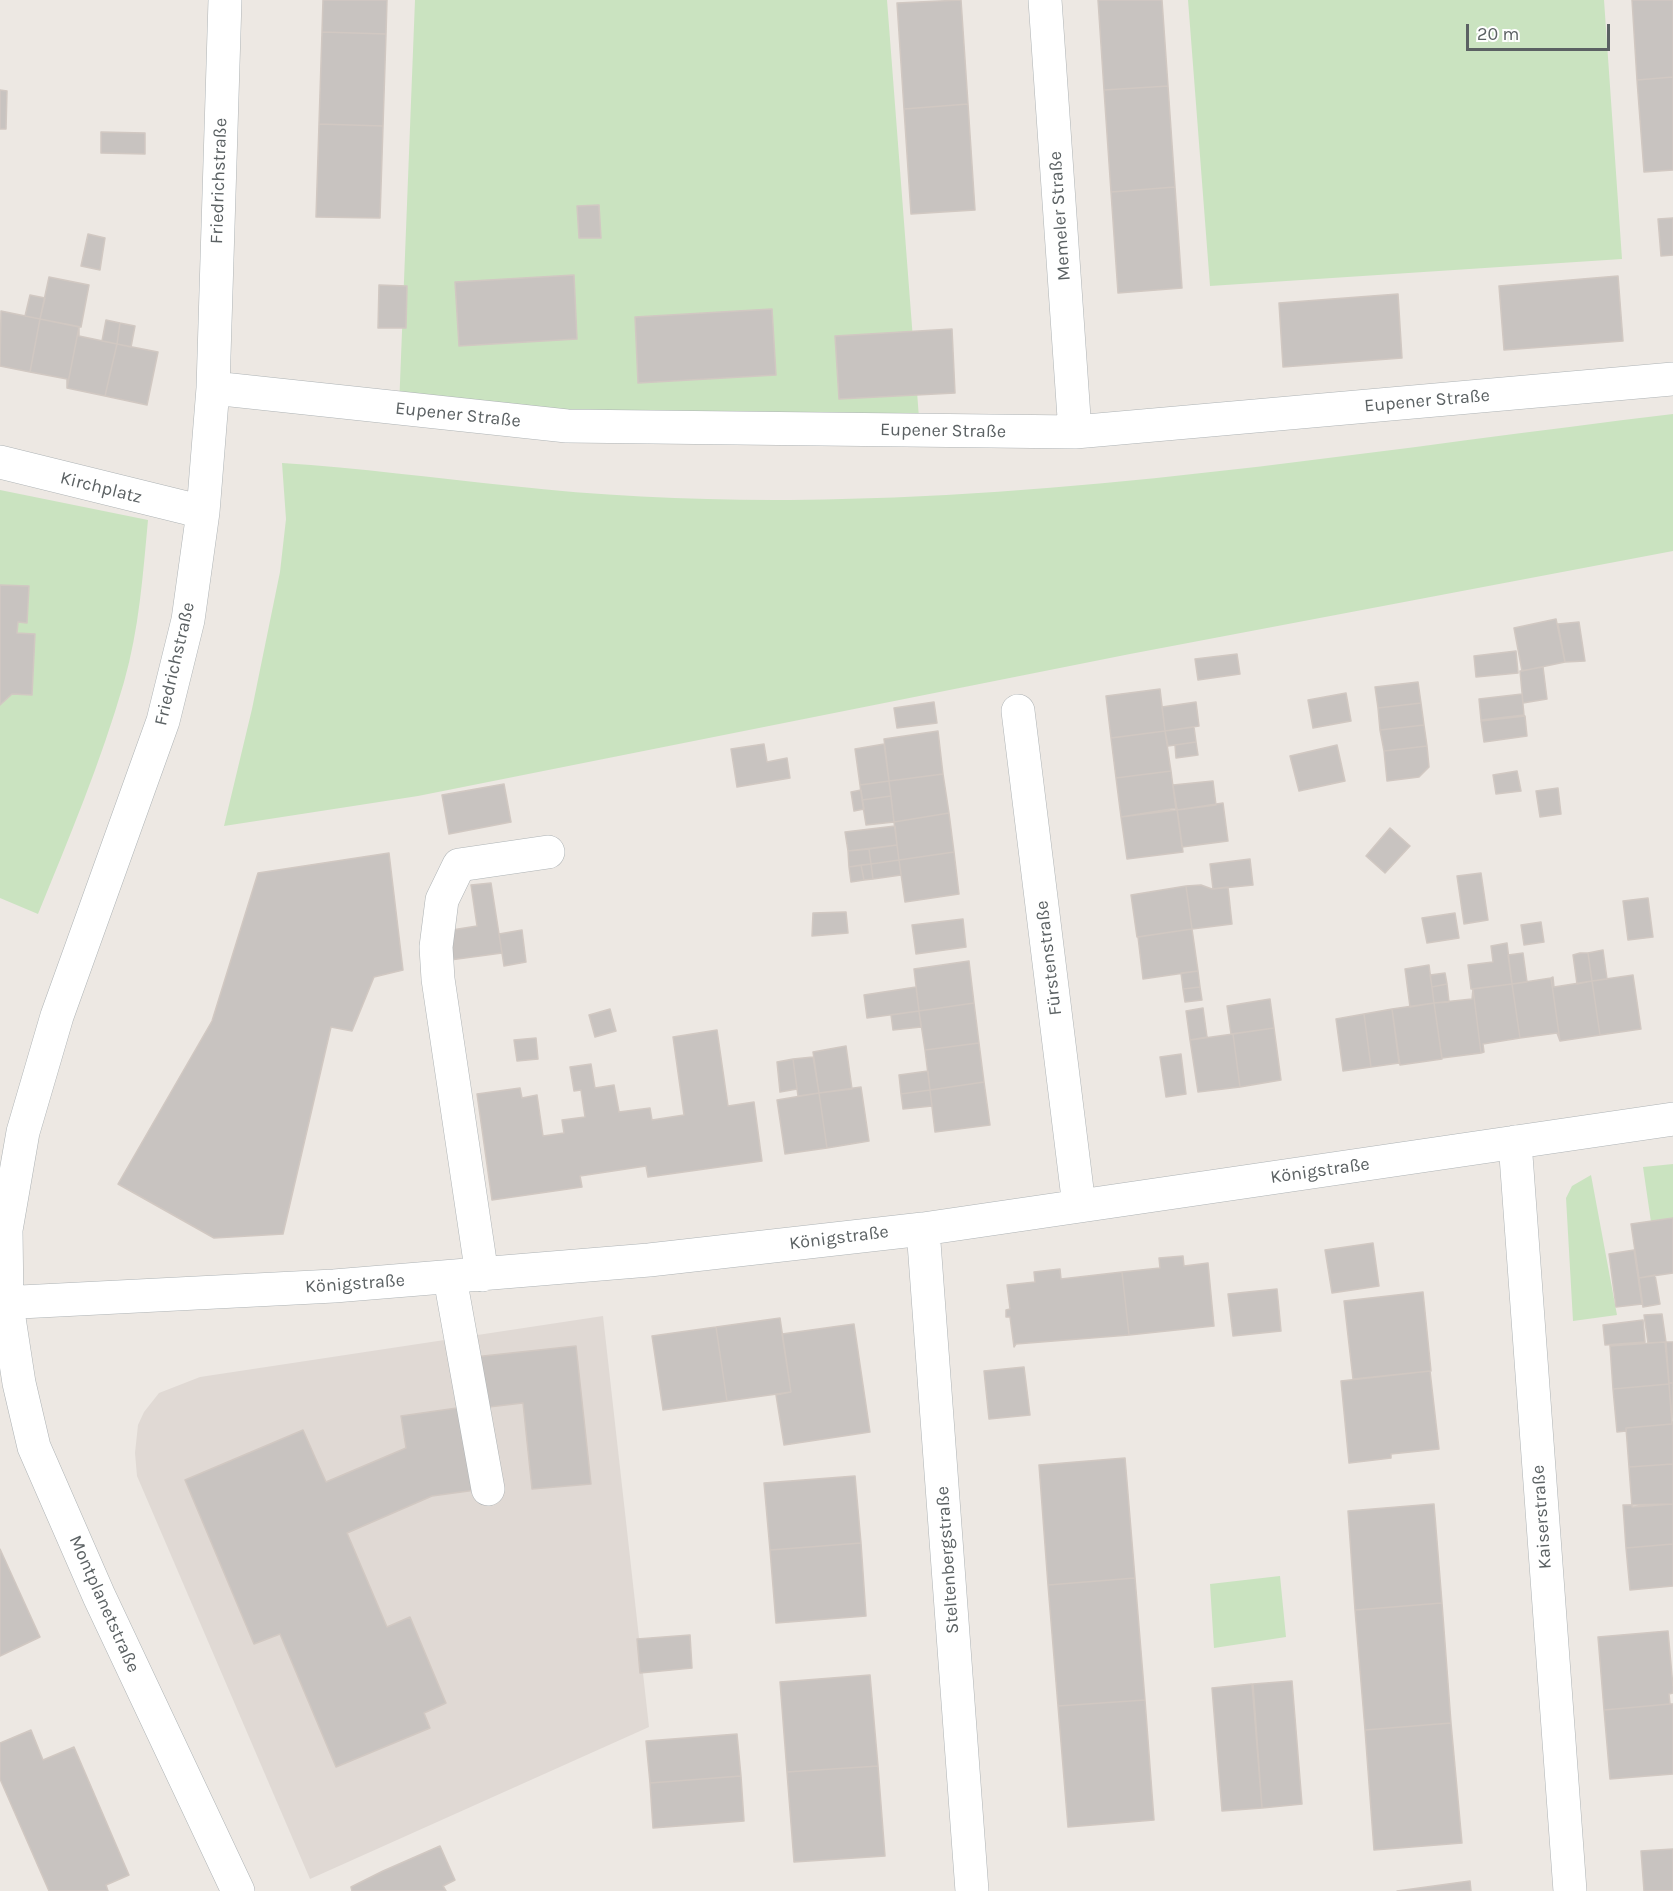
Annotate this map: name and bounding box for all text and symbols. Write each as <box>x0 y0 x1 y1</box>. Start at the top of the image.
scale bar <box>1469 12 1613 50</box>
text: 20 m <box>1477 23 1519 45</box>
street label: Friedrichstraße <box>206 118 232 244</box>
street label: Memeler Straße <box>1045 150 1075 282</box>
street label: Eupener Straße <box>1363 385 1491 417</box>
street label: Eupener Straße <box>394 398 522 432</box>
street label: Eupener Straße <box>880 419 1006 443</box>
street label: Kirchplatz <box>58 467 144 509</box>
street label: Friedrichstraße <box>150 600 200 728</box>
street label: Fürstenstraße <box>1031 899 1067 1017</box>
street label: Königstraße <box>1269 1153 1371 1189</box>
street label: Königstraße <box>788 1221 890 1255</box>
street label: Königstraße <box>304 1270 406 1298</box>
street label: Kaiserstraße <box>1528 1464 1556 1570</box>
street label: Steltenbergstraße <box>932 1485 964 1635</box>
street label: Montplanetstraße <box>64 1532 144 1676</box>

